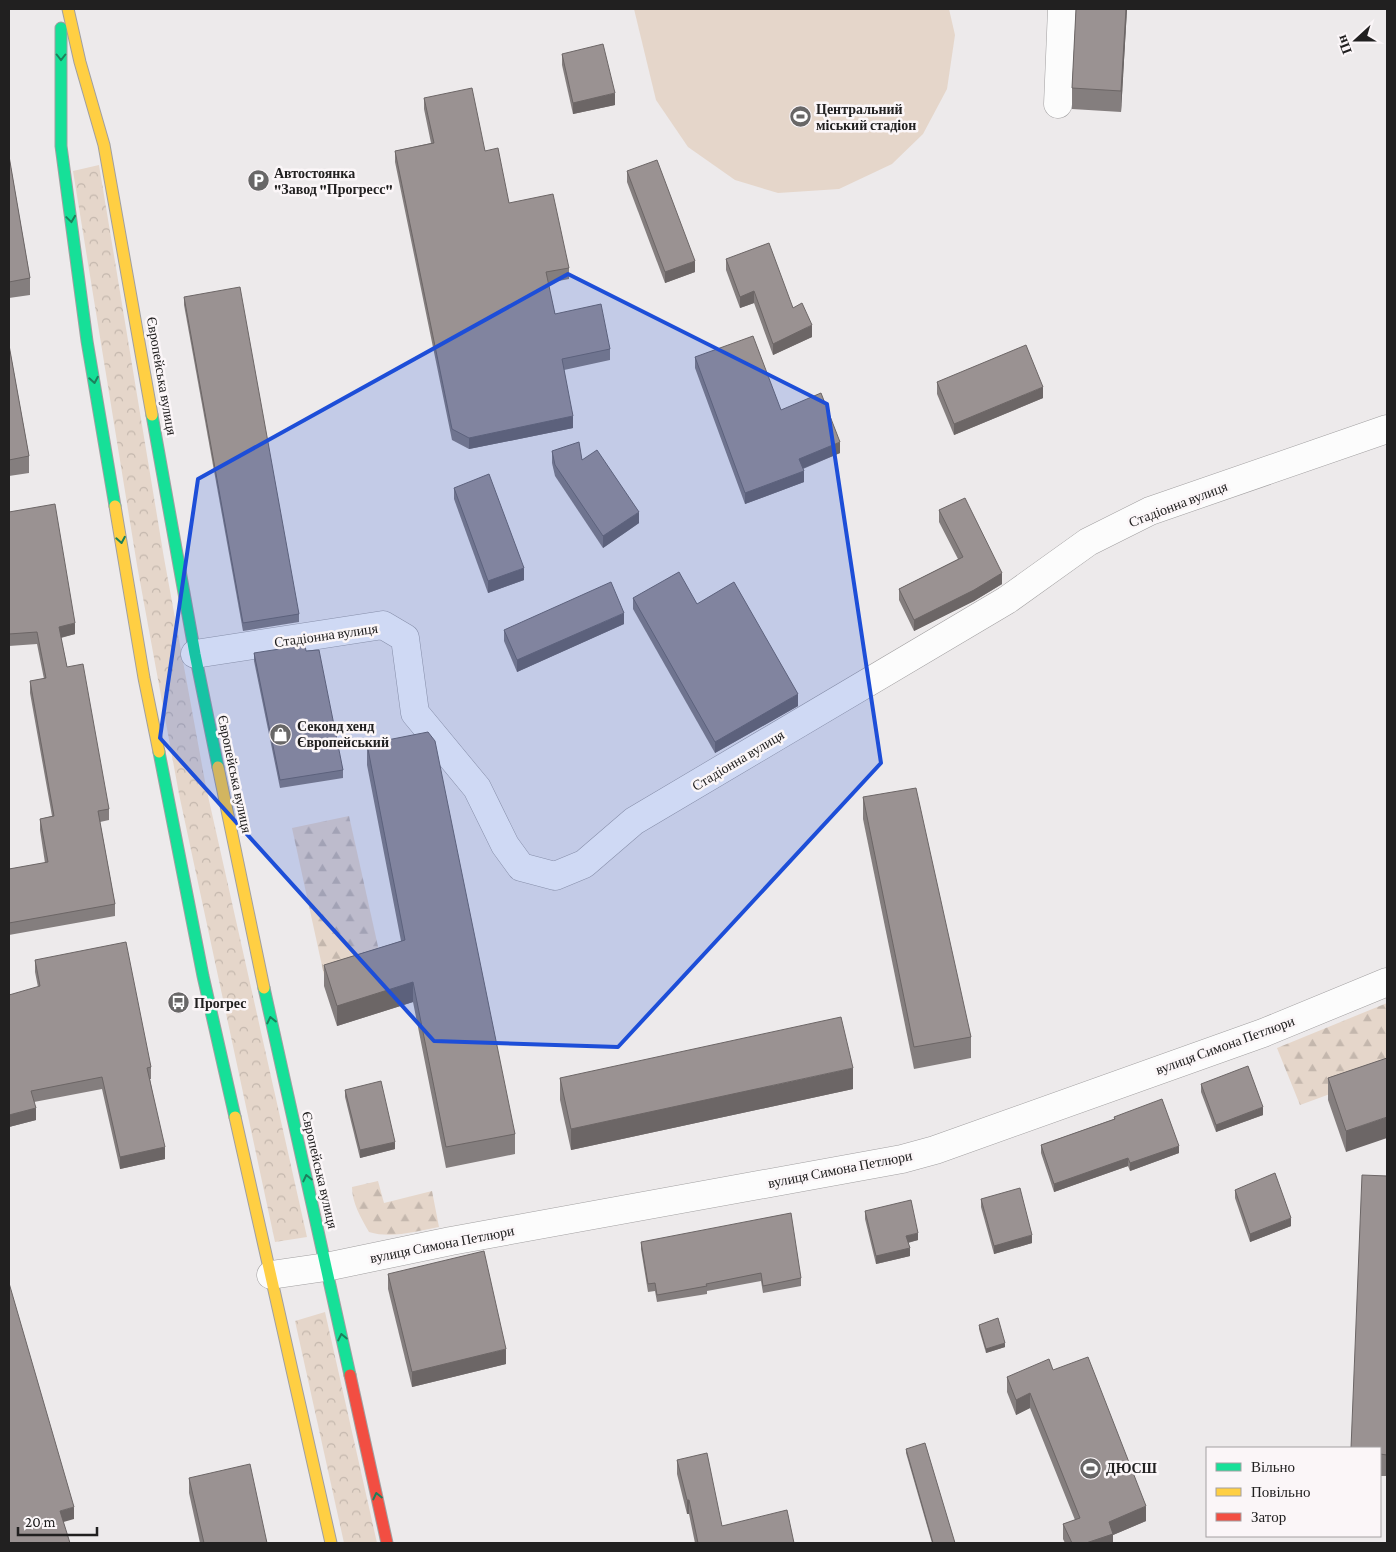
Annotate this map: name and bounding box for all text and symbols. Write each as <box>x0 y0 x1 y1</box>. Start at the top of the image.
north arrow <box>1331 15 1381 65</box>
text: Пн <box>1333 33 1355 56</box>
one-way arrow <box>56 54 66 62</box>
place label: Центральний міський стадіон <box>816 101 916 133</box>
sports icon: Центральний міський стадіон <box>788 105 812 129</box>
place label: Автостоянка "Завод "Прогресс" <box>274 165 393 197</box>
parking icon: Автостоянка "Завод "Прогресс" <box>246 169 270 193</box>
one-way arrow <box>65 216 76 224</box>
street label: Європейська вулиця <box>144 316 180 437</box>
one-way arrow <box>88 376 98 385</box>
street label: Стадіонна вулиця <box>1126 478 1230 530</box>
one-way arrow <box>115 536 125 545</box>
street label: Стадіонна вулиця <box>273 620 379 650</box>
street label: Європейська вулиця <box>215 714 255 835</box>
place label: Секонд хенд Європейський <box>297 718 389 750</box>
shop icon: Секонд хенд Європейський <box>269 722 293 746</box>
street label: Стадіонна вулиця <box>689 726 787 794</box>
bus stop icon: Прогрес <box>166 991 190 1015</box>
place label: Прогрес <box>194 995 246 1011</box>
street label: вулиця Симона Петлюри <box>1153 1012 1297 1078</box>
one-way arrow <box>266 1015 277 1024</box>
street label: Європейська вулиця <box>299 1110 341 1231</box>
street label: вулиця Симона Петлюри <box>767 1147 914 1191</box>
one-way arrow <box>302 1174 313 1183</box>
street label: вулиця Симона Петлюри <box>369 1222 516 1266</box>
one-way arrow <box>337 1333 348 1341</box>
legend <box>1206 1447 1381 1537</box>
sports icon: ДЮСШ <box>1078 1456 1102 1480</box>
text: Вільно <box>1251 1459 1295 1475</box>
place label: ДЮСШ <box>1106 1460 1158 1476</box>
text: Повільно <box>1251 1484 1310 1500</box>
one-way arrow <box>372 1491 383 1500</box>
scale bar <box>18 1504 96 1536</box>
text: Затор <box>1251 1509 1286 1525</box>
text: 20 m <box>25 1514 56 1530</box>

